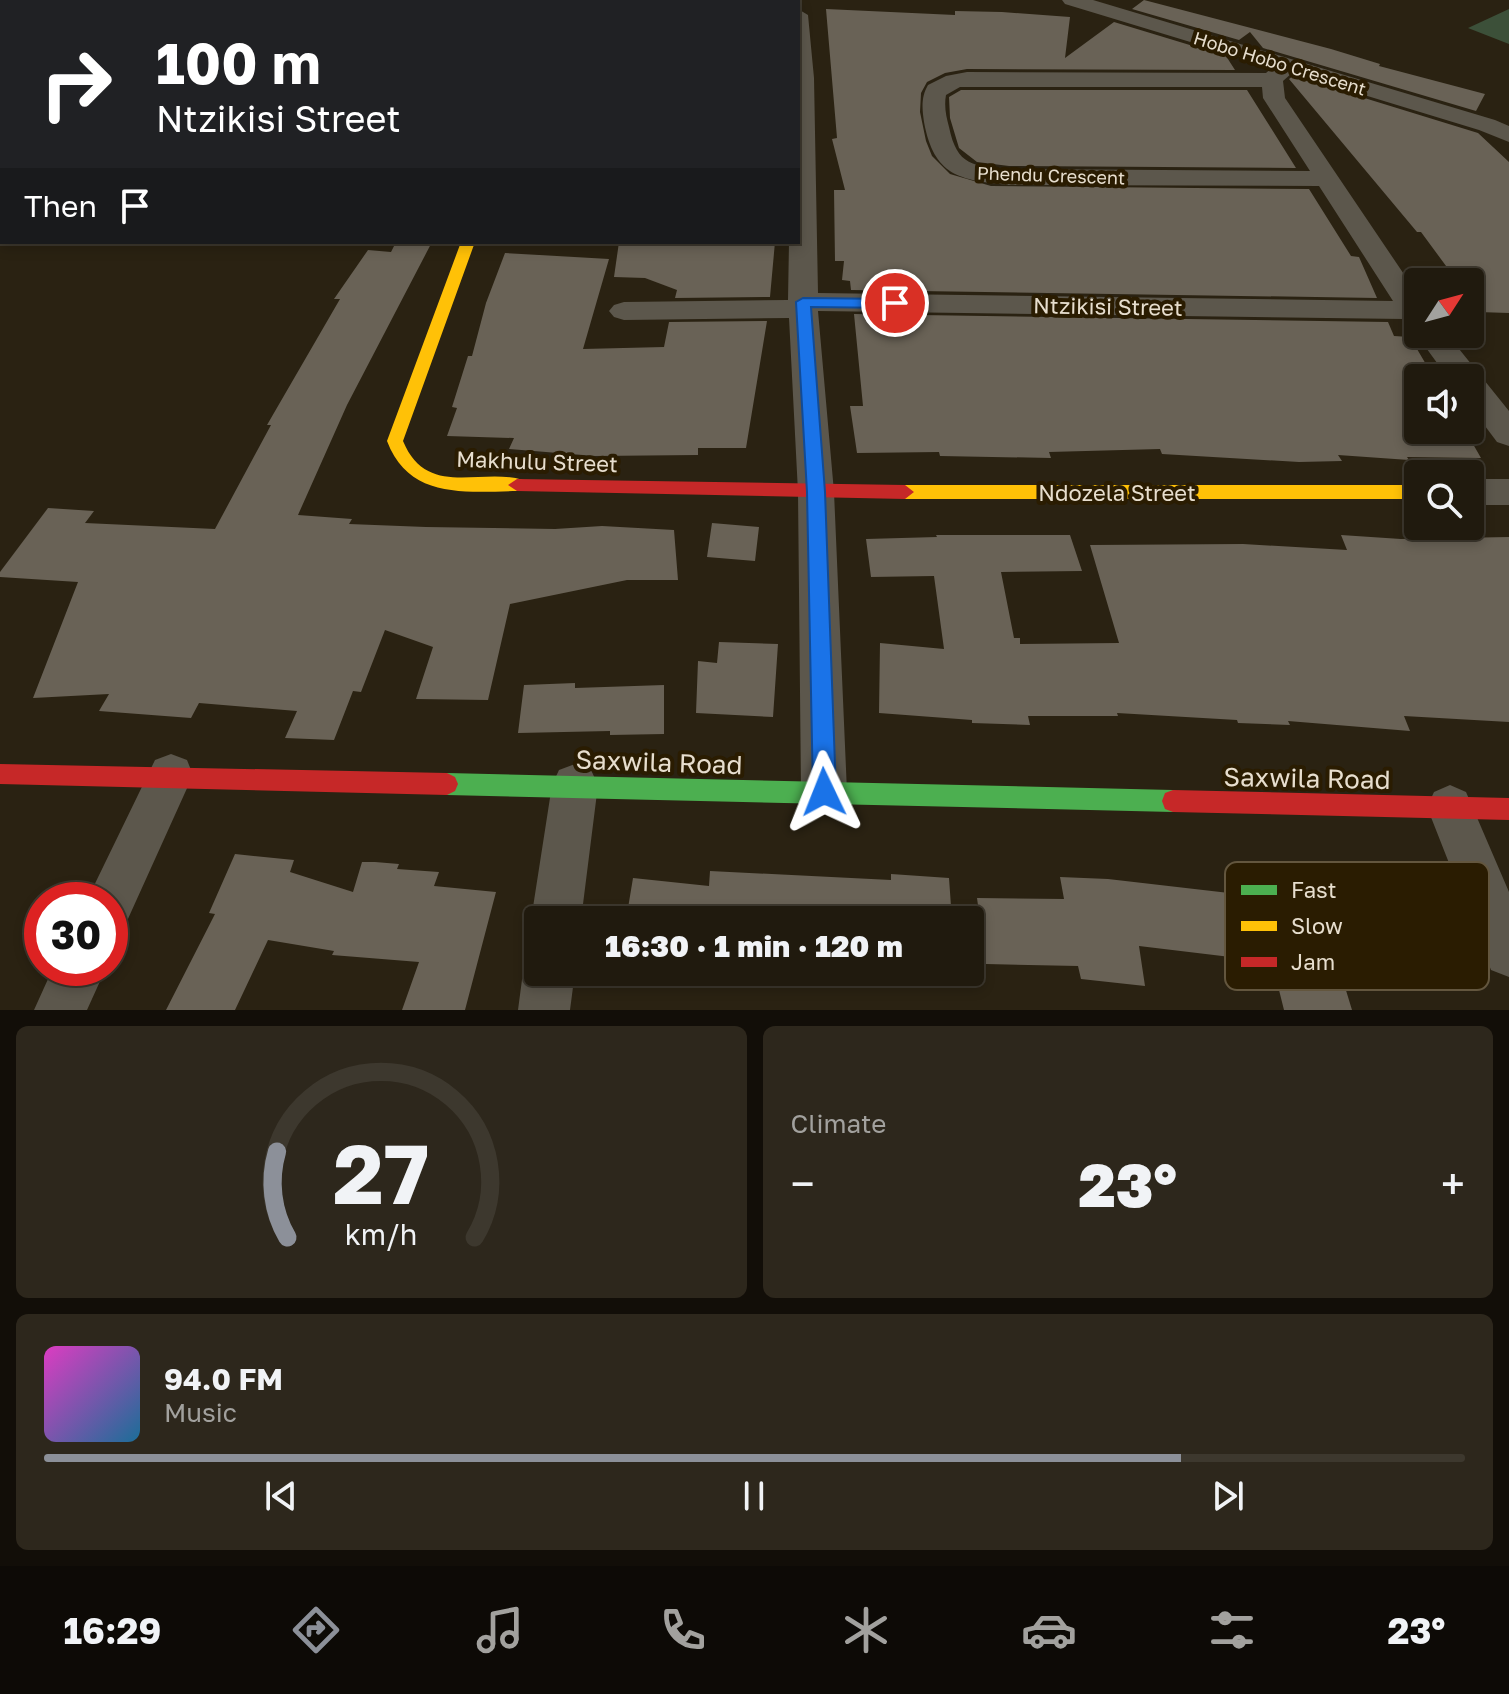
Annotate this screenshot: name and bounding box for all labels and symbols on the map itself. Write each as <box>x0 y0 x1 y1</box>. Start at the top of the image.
street label: Hobo Hobo Crescent <box>1191 26 1369 100</box>
street label: Phendu Crescent <box>977 161 1125 189</box>
north arrow <box>1404 268 1484 348</box>
pin <box>861 269 929 337</box>
street label: Ntzikisi Street <box>1033 291 1183 321</box>
street label: Makhulu Street <box>456 445 618 477</box>
street label: Ndozela Street <box>1038 479 1196 506</box>
street label: Saxwila Road <box>575 744 743 780</box>
position arrow <box>782 750 866 834</box>
street label: Saxwila Road <box>1223 761 1391 795</box>
legend <box>1225 862 1489 990</box>
text: Fast <box>1291 876 1337 903</box>
speed limit sign: 30 <box>24 882 128 986</box>
text: Slow <box>1291 912 1343 939</box>
text: Jam <box>1291 948 1335 975</box>

